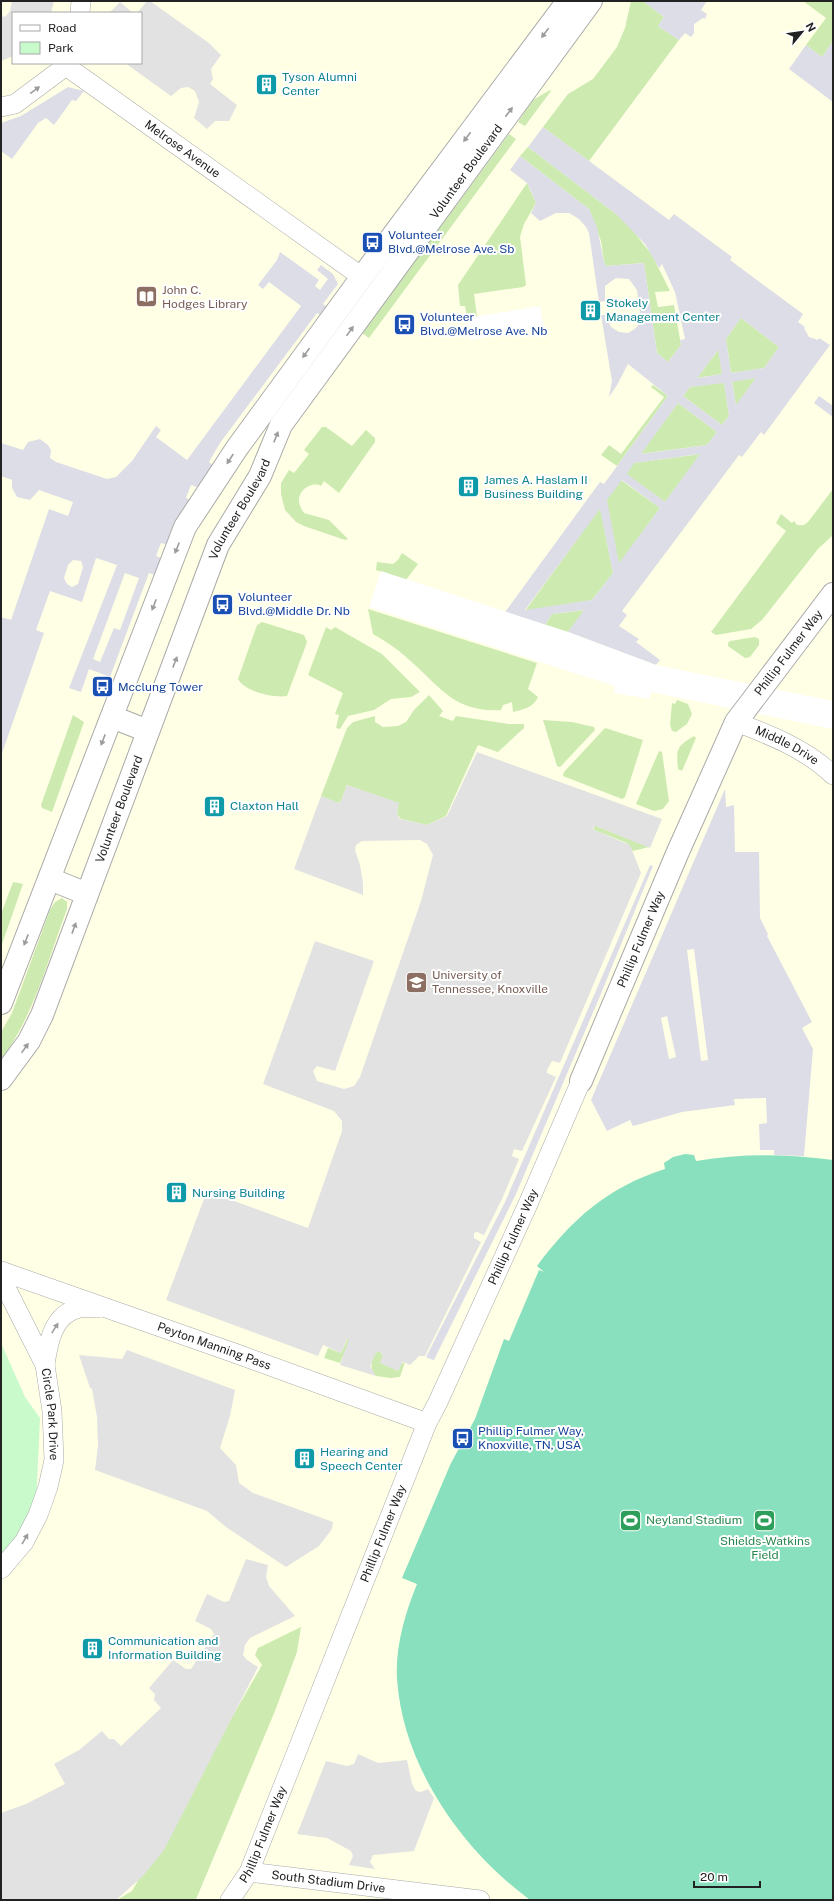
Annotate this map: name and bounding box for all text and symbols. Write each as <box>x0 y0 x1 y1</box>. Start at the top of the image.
legend <box>12 12 142 64</box>
north arrow <box>782 12 822 52</box>
text: N <box>803 20 818 34</box>
text: Road <box>48 21 76 35</box>
one-way arrow <box>541 27 549 38</box>
text: Park <box>48 41 74 55</box>
place label: Tyson Alumni Center <box>282 70 357 98</box>
building icon: Tyson Alumni Center <box>253 71 279 97</box>
one-way arrow <box>30 86 40 94</box>
one-way arrow <box>504 107 513 118</box>
street label: Melrose Avenue <box>142 117 223 181</box>
street label: Volunteer Boulevard <box>427 122 505 222</box>
one-way arrow <box>463 131 471 142</box>
place label: Volunteer Blvd.@Melrose Ave. Sb <box>388 228 514 256</box>
bus stop icon: Volunteer Blvd.@Melrose Ave. Sb <box>359 229 385 255</box>
place label: John C. Hodges Library <box>162 283 248 311</box>
library icon: John C. Hodges Library <box>133 284 159 310</box>
place label: Stokely Management Center <box>606 296 720 324</box>
building icon: Stokely Management Center <box>578 297 604 323</box>
place label: Volunteer Blvd.@Melrose Ave. Nb <box>420 310 547 338</box>
bus stop icon: Volunteer Blvd.@Melrose Ave. Nb <box>391 311 417 337</box>
one-way arrow <box>346 325 354 336</box>
one-way arrow <box>302 348 310 359</box>
one-way arrow <box>273 431 279 443</box>
one-way arrow <box>226 454 234 464</box>
street label: Volunteer Boulevard <box>206 457 273 561</box>
place label: James A. Haslam II Business Building <box>484 473 588 501</box>
building icon: James A. Haslam II Business Building <box>456 474 482 500</box>
one-way arrow <box>173 543 179 555</box>
place label: Volunteer Blvd.@Middle Dr. Nb <box>238 590 350 618</box>
bus stop icon: Volunteer Blvd.@Middle Dr. Nb <box>209 591 235 617</box>
one-way arrow <box>151 600 157 612</box>
street label: Phillip Fulmer Way <box>752 607 826 698</box>
one-way arrow <box>172 656 178 668</box>
bus stop icon: Mcclung Tower <box>89 674 115 700</box>
place label: Mcclung Tower <box>118 680 203 694</box>
street label: Middle Drive <box>753 723 822 768</box>
one-way arrow <box>99 734 105 746</box>
street label: Volunteer Boulevard <box>93 754 146 865</box>
building icon: Claxton Hall <box>202 793 228 819</box>
place label: Claxton Hall <box>230 799 299 813</box>
street label: Phillip Fulmer Way <box>614 888 668 990</box>
one-way arrow <box>72 921 78 933</box>
one-way arrow <box>23 934 29 946</box>
place label: University of Tennessee, Knoxville <box>432 968 548 996</box>
school or university icon: University of Tennessee, Knoxville <box>404 969 430 995</box>
one-way arrow <box>21 1043 29 1053</box>
building icon: Nursing Building <box>164 1180 190 1206</box>
place label: Nursing Building <box>192 1186 285 1200</box>
street label: Phillip Fulmer Way <box>485 1186 541 1287</box>
street label: Peyton Manning Pass <box>155 1319 273 1373</box>
one-way arrow <box>51 1322 58 1334</box>
street label: Circle Park Drive <box>39 1367 61 1461</box>
place label: Phillip Fulmer Way, Knoxville, TN, USA <box>478 1424 584 1452</box>
bus stop icon: Phillip Fulmer Way, Knoxville, TN, USA <box>450 1425 476 1451</box>
place label: Hearing and Speech Center <box>320 1445 403 1473</box>
building icon: Hearing and Speech Center <box>292 1446 318 1472</box>
street label: Phillip Fulmer Way <box>358 1482 409 1584</box>
sports icon: Neyland Stadium <box>617 1507 643 1533</box>
sports icon: Shields-Watkins Field <box>752 1507 778 1533</box>
place label: Neyland Stadium <box>646 1513 742 1527</box>
one-way arrow <box>22 1533 29 1545</box>
place label: Shields-Watkins Field <box>720 1534 810 1562</box>
place label: Communication and Information Building <box>108 1634 221 1662</box>
building icon: Communication and Information Building <box>79 1635 105 1661</box>
street label: Phillip Fulmer Way <box>237 1783 290 1886</box>
scale bar <box>694 1863 760 1889</box>
street label: South Stadium Drive <box>271 1868 386 1896</box>
text: 20 m <box>700 1870 728 1884</box>

